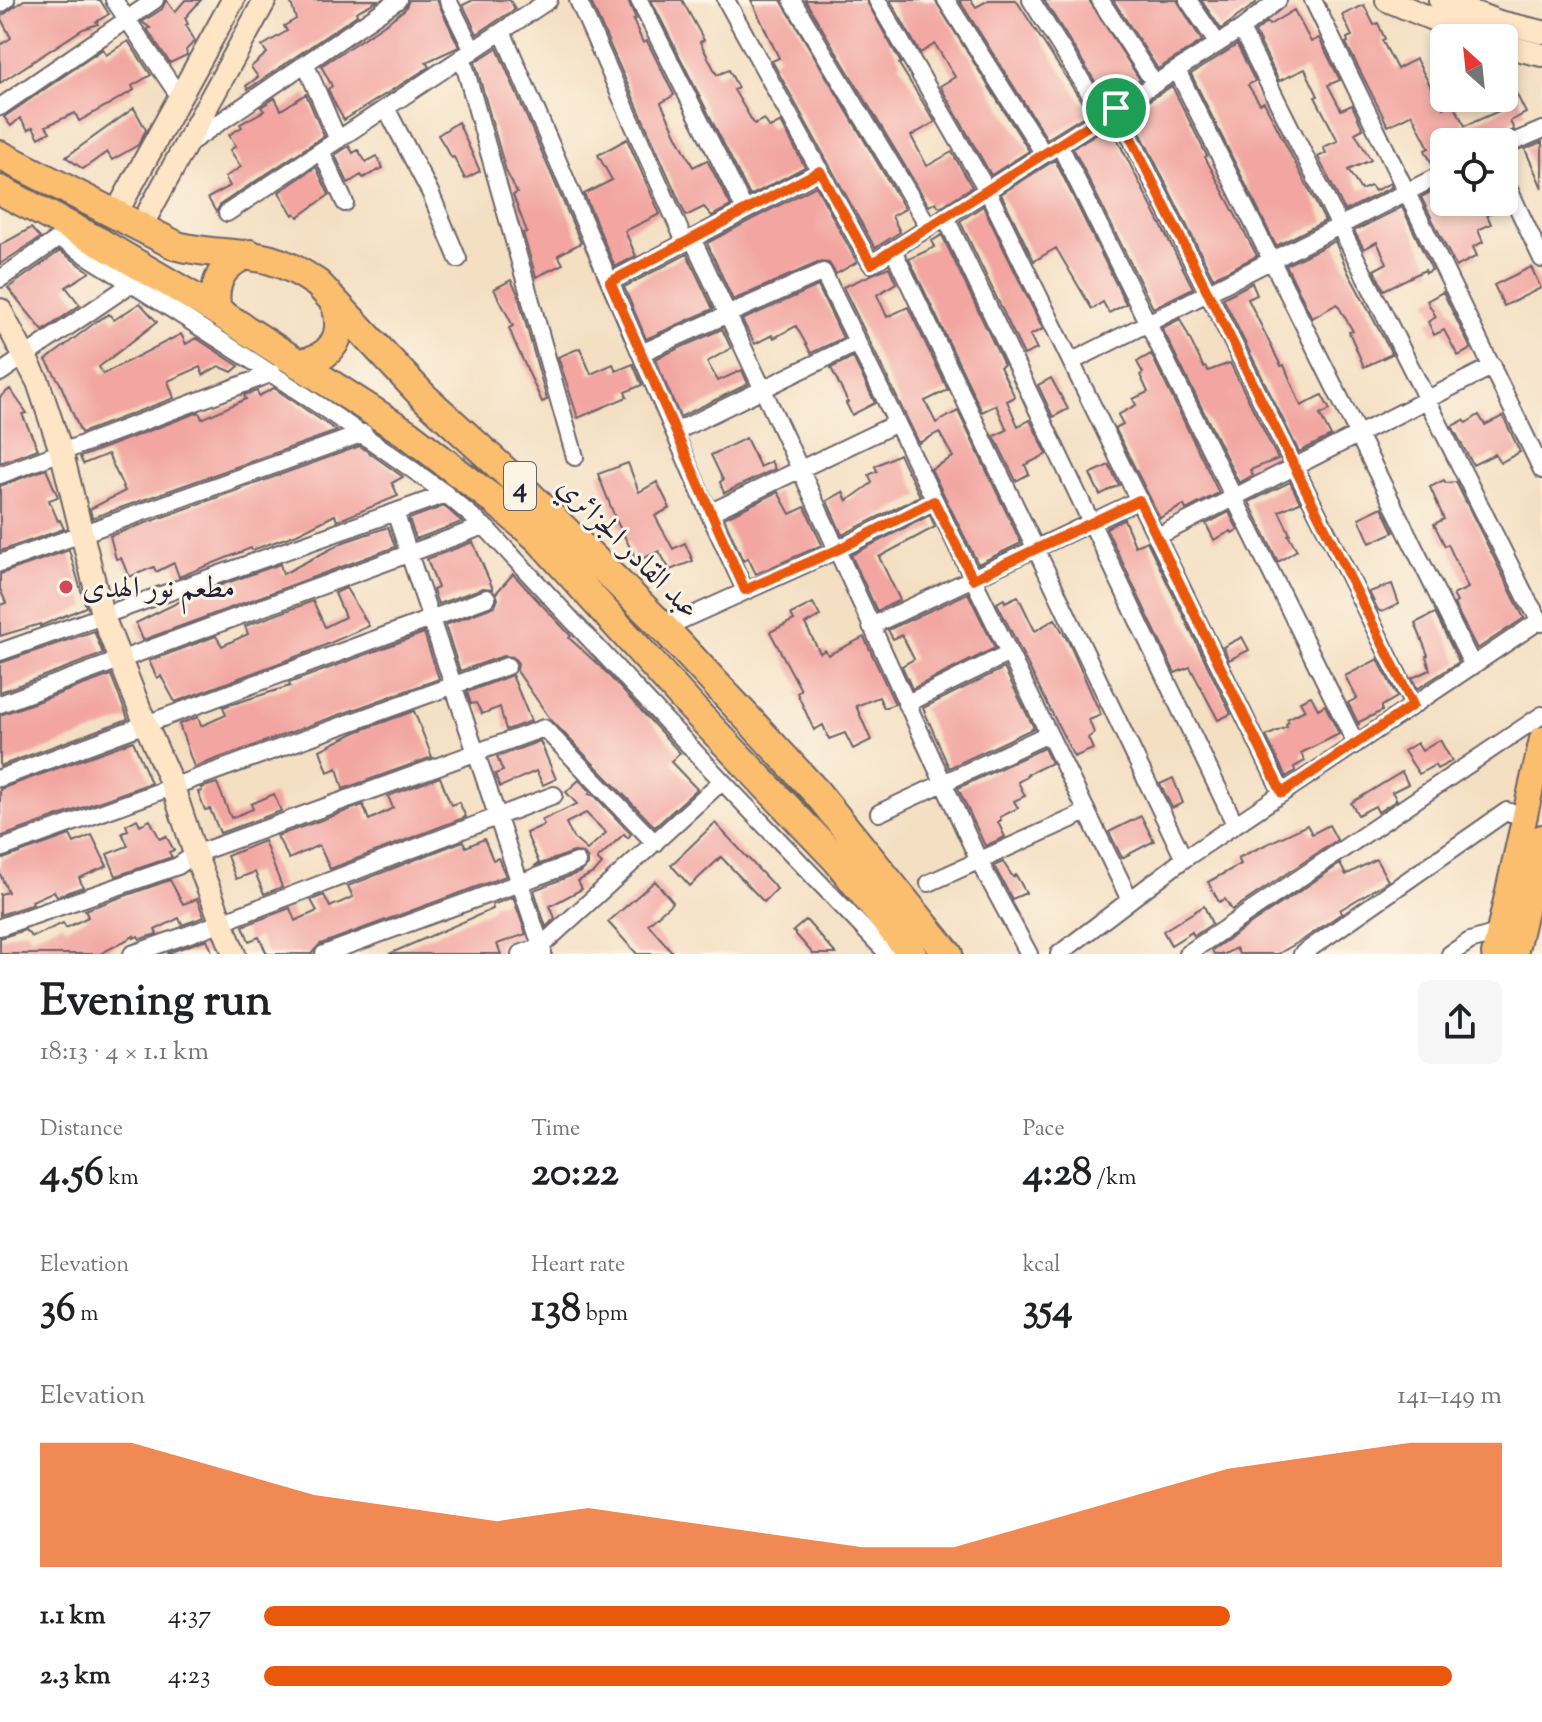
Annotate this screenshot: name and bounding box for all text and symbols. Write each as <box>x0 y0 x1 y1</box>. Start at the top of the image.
north arrow <box>1430 24 1518 112</box>
map controls <box>1430 24 1518 216</box>
pin <box>1082 74 1150 142</box>
icon: arrive <box>1094 86 1138 130</box>
button: locate <box>1430 128 1518 216</box>
road number: 4 <box>504 462 536 510</box>
street label: عبد القادر الجزائري <box>546 468 708 630</box>
place label: مطعم نور الهدى <box>82 568 235 615</box>
marker: مطعم نور الهدى <box>57 578 75 596</box>
text: Evening run <box>40 972 272 1035</box>
button: share <box>1418 980 1502 1064</box>
text: 18:13 · 4 × 1.1 km <box>40 1034 209 1071</box>
text: Distance <box>40 1114 123 1146</box>
text: Time <box>531 1114 580 1146</box>
text: Pace <box>1023 1114 1065 1146</box>
text: 4.56 <box>40 1146 104 1203</box>
text: 20:22 <box>531 1146 619 1203</box>
text: 4:28 <box>1023 1146 1092 1203</box>
text: km <box>104 1163 139 1195</box>
text: /km <box>1092 1163 1136 1195</box>
text: Elevation <box>40 1250 129 1282</box>
text: Heart rate <box>531 1250 625 1282</box>
text: kcal <box>1023 1250 1060 1282</box>
text: 36 <box>40 1282 76 1339</box>
text: 138 <box>531 1282 581 1339</box>
text: 354 <box>1023 1282 1073 1339</box>
text: m <box>76 1299 99 1331</box>
text: bpm <box>581 1299 628 1331</box>
text: Elevation <box>40 1378 145 1415</box>
text: 141–149 m <box>1397 1378 1502 1415</box>
text: 1.1 km <box>40 1598 105 1635</box>
text: 4:37 <box>168 1598 211 1635</box>
text: 2.3 km <box>40 1658 110 1695</box>
text: 4:23 <box>168 1658 211 1695</box>

